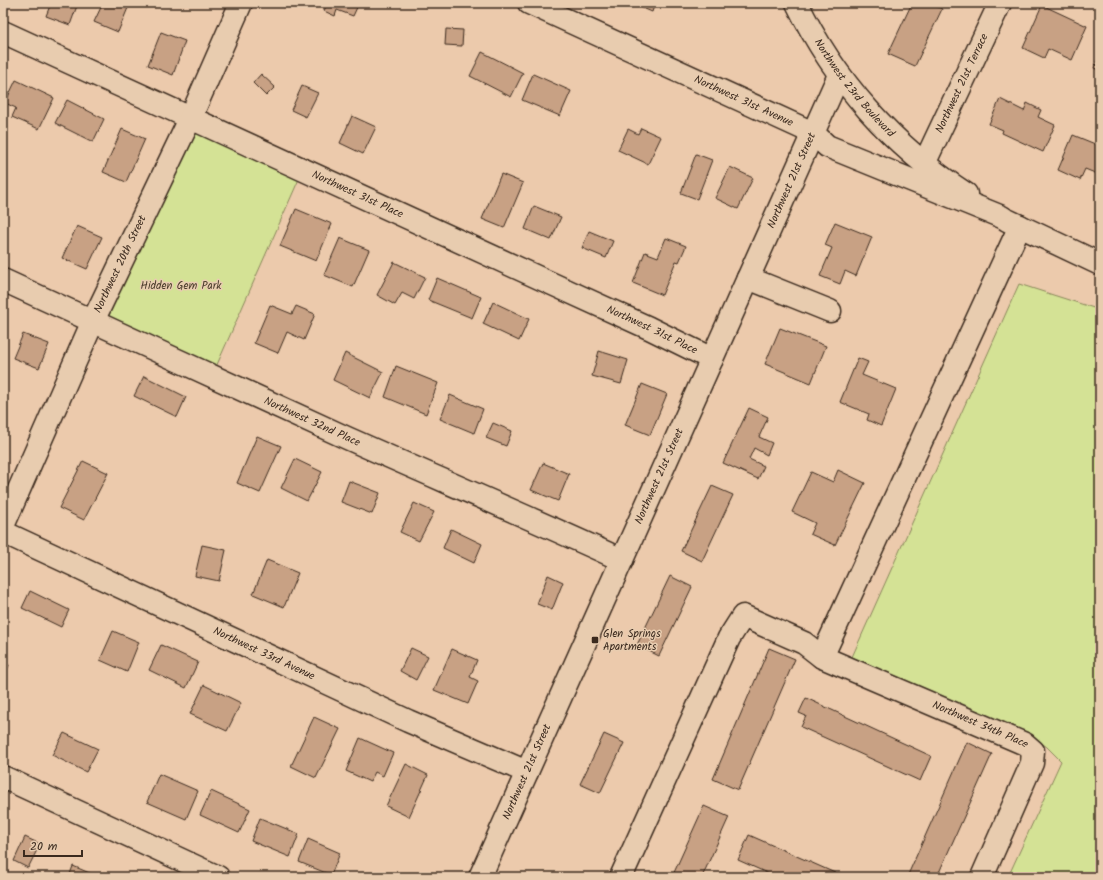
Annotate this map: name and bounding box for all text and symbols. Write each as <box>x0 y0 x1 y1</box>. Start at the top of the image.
street label: Northwest 21st Terrace <box>931 31 993 136</box>
street label: Northwest 23rd Boulevard <box>809 35 899 142</box>
street label: Northwest 31st Avenue <box>691 71 796 132</box>
street label: Northwest 21st Street <box>762 129 821 231</box>
street label: Northwest 31st Place <box>309 166 406 223</box>
street label: Northwest 20th Street <box>89 212 152 316</box>
park label: Hidden Gem Park <box>141 277 222 295</box>
street label: Northwest 31st Place <box>603 301 700 359</box>
street label: Northwest 32nd Place <box>261 392 363 452</box>
street label: Northwest 21st Street <box>630 425 689 527</box>
street label: Northwest 33rd Avenue <box>210 622 318 685</box>
place label: Glen Springs Apartments <box>603 625 661 656</box>
marker: Glen Springs Apartments <box>590 635 600 645</box>
street label: Northwest 34th Place <box>930 696 1033 753</box>
street label: Northwest 21st Street <box>498 721 557 823</box>
scale bar <box>24 832 82 858</box>
text: 20 m <box>30 837 58 856</box>

